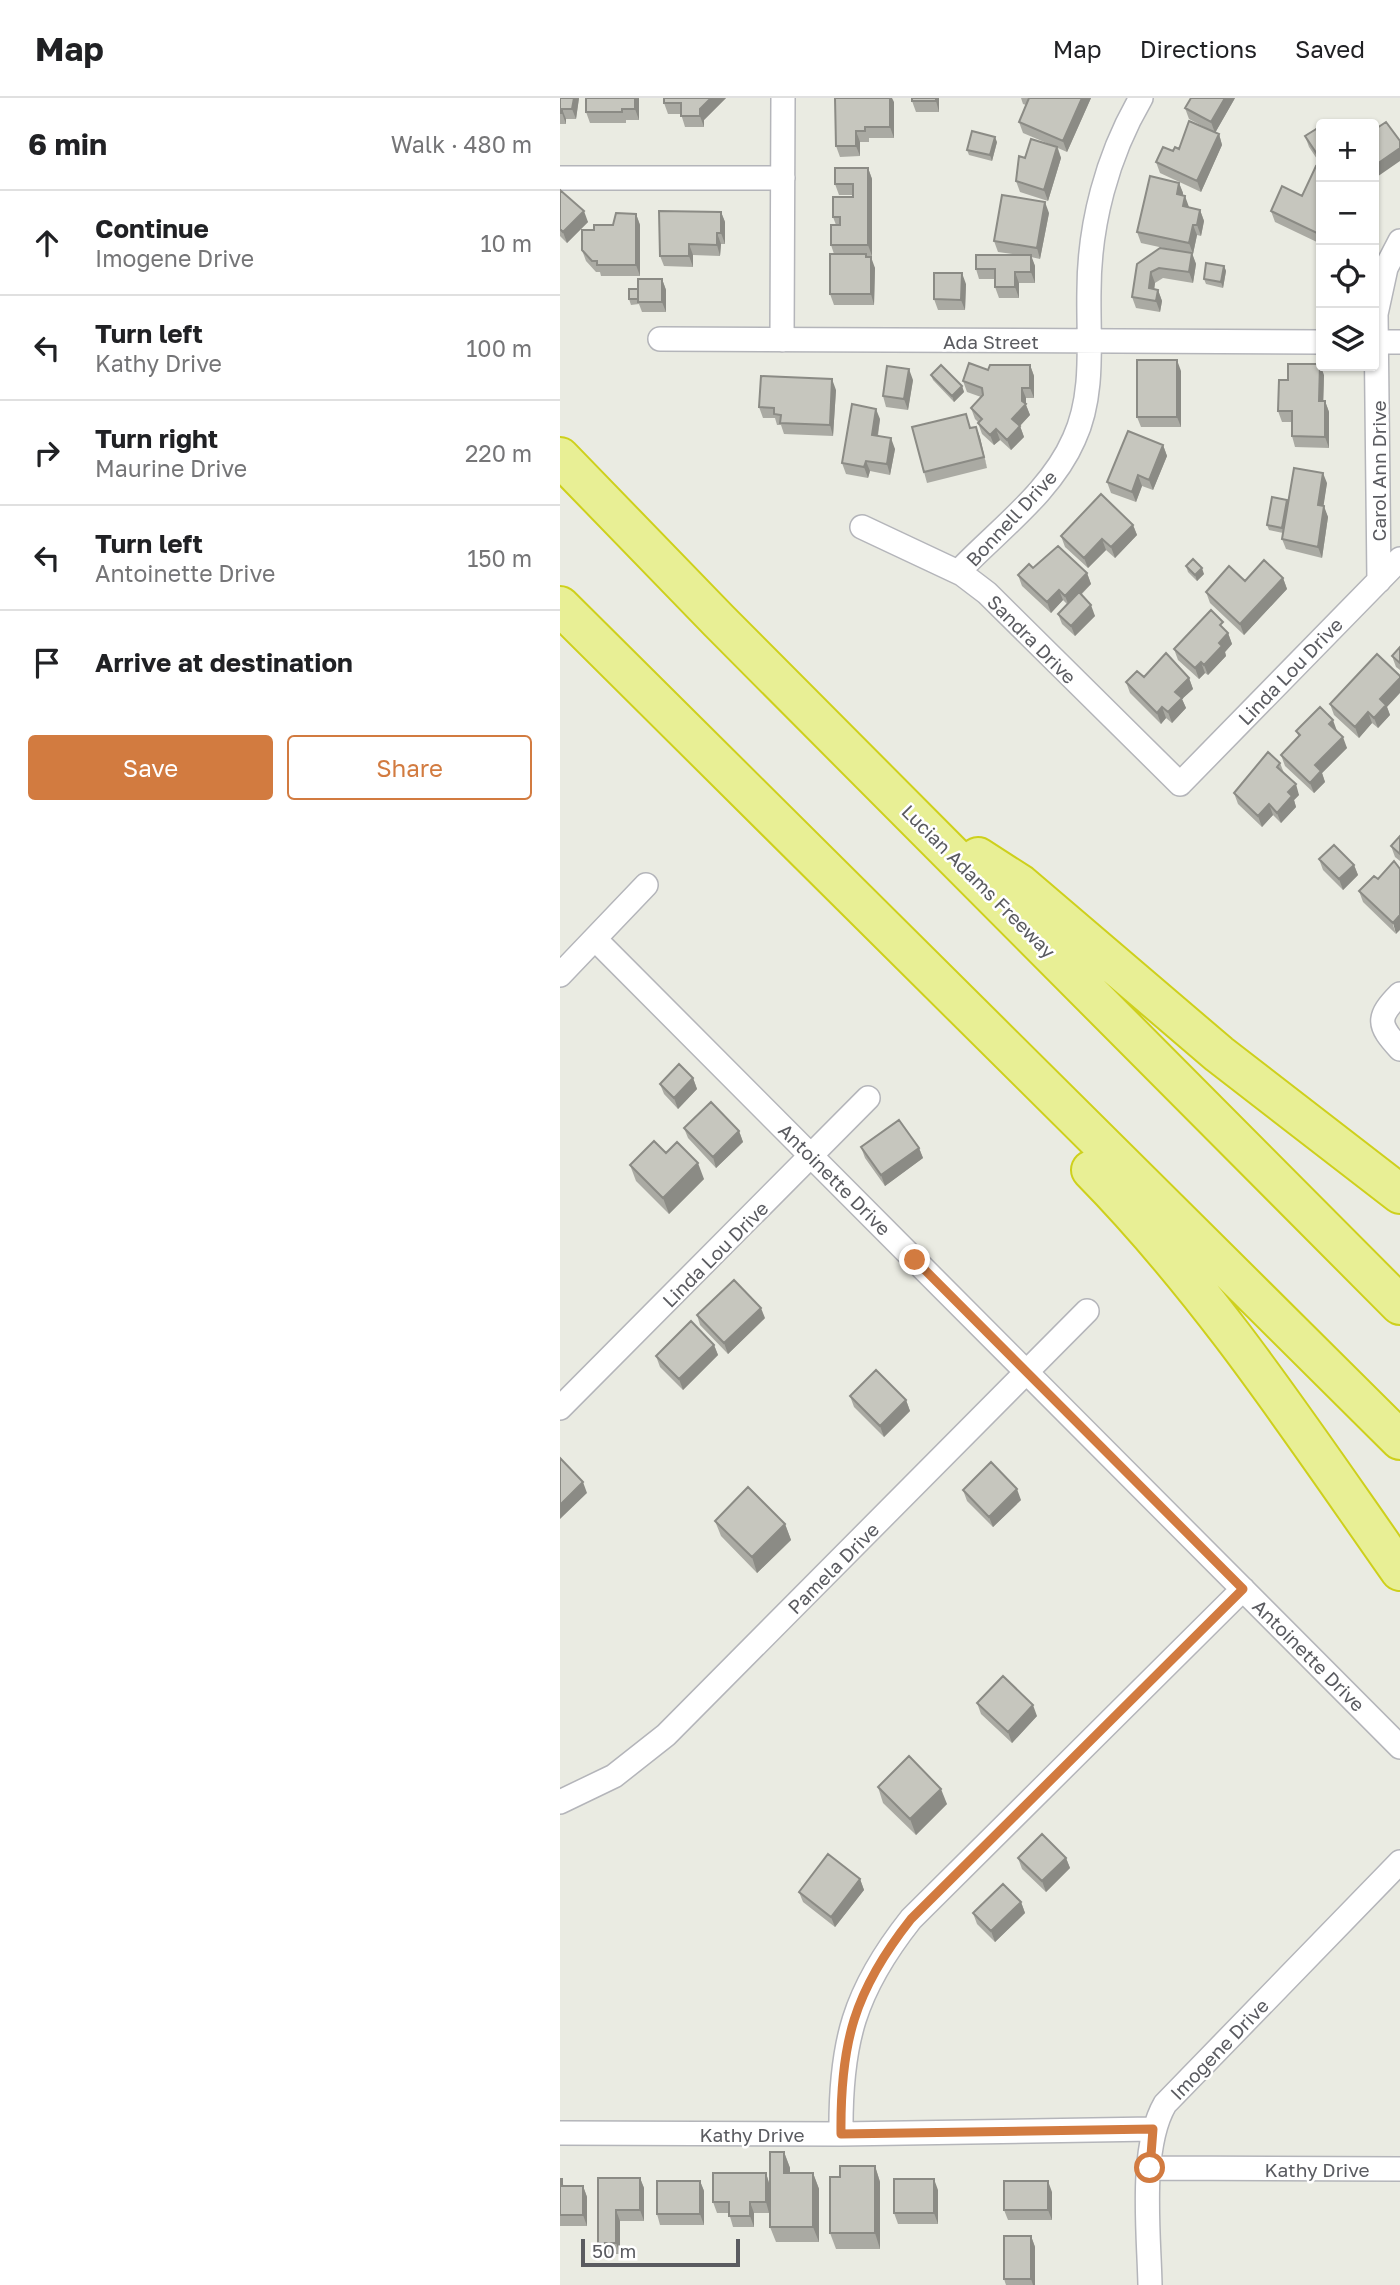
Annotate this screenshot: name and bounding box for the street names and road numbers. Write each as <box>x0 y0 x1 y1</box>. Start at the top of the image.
street label: Ada Street <box>943 330 1039 353</box>
street label: Carol Ann Drive <box>1367 400 1390 542</box>
street label: Bonnell Drive <box>961 465 1061 571</box>
street label: Sandra Drive <box>983 590 1081 688</box>
street label: Linda Lou Drive <box>1233 613 1347 729</box>
street label: Lucian Adams Freeway <box>897 799 1061 963</box>
street label: Antoinette Drive <box>774 1118 896 1240</box>
street label: Linda Lou Drive <box>657 1196 773 1312</box>
street label: Pamela Drive <box>783 1518 883 1618</box>
street label: Antoinette Drive <box>1248 1594 1370 1716</box>
street label: Imogene Drive <box>1165 1994 1273 2104</box>
street label: Kathy Drive <box>700 2123 804 2146</box>
street label: Kathy Drive <box>1265 2158 1369 2181</box>

